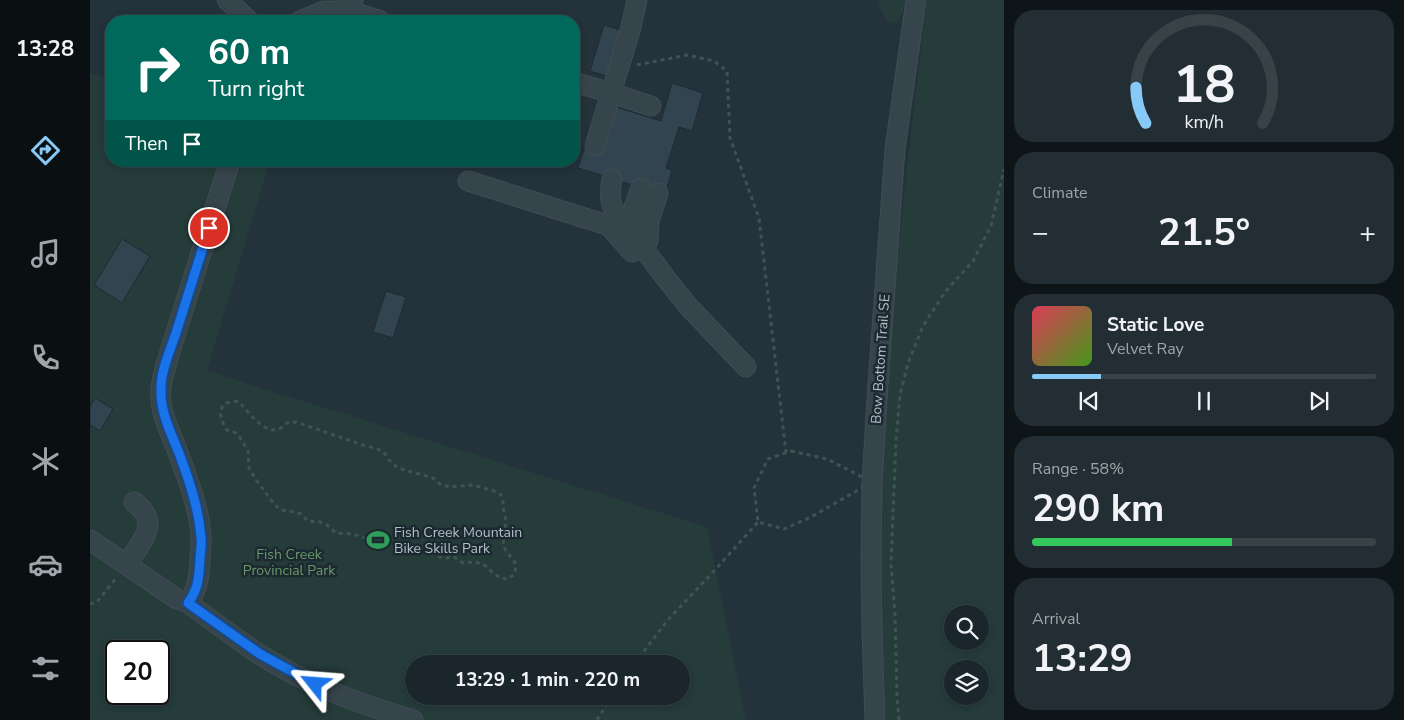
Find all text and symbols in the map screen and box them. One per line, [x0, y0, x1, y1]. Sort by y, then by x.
text: 60 m [208, 29, 290, 76]
text: 13:28 [16, 34, 74, 64]
icon: right [125, 35, 190, 100]
text: 18 [1173, 49, 1235, 120]
text: Turn right [208, 74, 304, 104]
text: km/h [1184, 110, 1224, 134]
icon: arrive [178, 130, 206, 158]
text: Then [125, 131, 168, 157]
icon: directions [28, 133, 63, 168]
text: Climate [1032, 182, 1087, 204]
pin [188, 207, 230, 249]
text: 21.5° [1158, 207, 1250, 258]
icon: arrive [195, 214, 223, 242]
text: − [1032, 214, 1049, 252]
text: + [1359, 214, 1376, 252]
icon: music [28, 236, 63, 271]
street label: Bow Bottom Trail SE [866, 293, 895, 425]
text: Static Love [1107, 312, 1204, 338]
text: Velvet Ray [1107, 338, 1184, 360]
icon: phone [28, 340, 63, 375]
icon: previous [1075, 387, 1103, 415]
icon: pause [1190, 387, 1218, 415]
icon: next [1305, 387, 1333, 415]
icon: climate [28, 444, 63, 479]
text: Range · 58% [1032, 458, 1124, 480]
text: 290 km [1032, 483, 1164, 534]
place label: Fish Creek Mountain Bike Skills Park [394, 523, 522, 558]
sports icon: Fish Creek Mountain Bike Skills Park [365, 527, 391, 553]
park label: Fish Creek Provincial Park [243, 545, 336, 580]
icon: car [28, 547, 63, 582]
map controls [944, 605, 989, 705]
button: search [944, 605, 989, 650]
text: Arrival [1032, 608, 1080, 630]
text: 13:29 [1032, 633, 1133, 684]
speed limit sign: 20 [105, 640, 170, 705]
icon: filters [28, 651, 63, 686]
position arrow [288, 657, 340, 709]
button: layers [944, 660, 989, 705]
text: 13:29 · 1 min · 220 m [455, 667, 640, 693]

